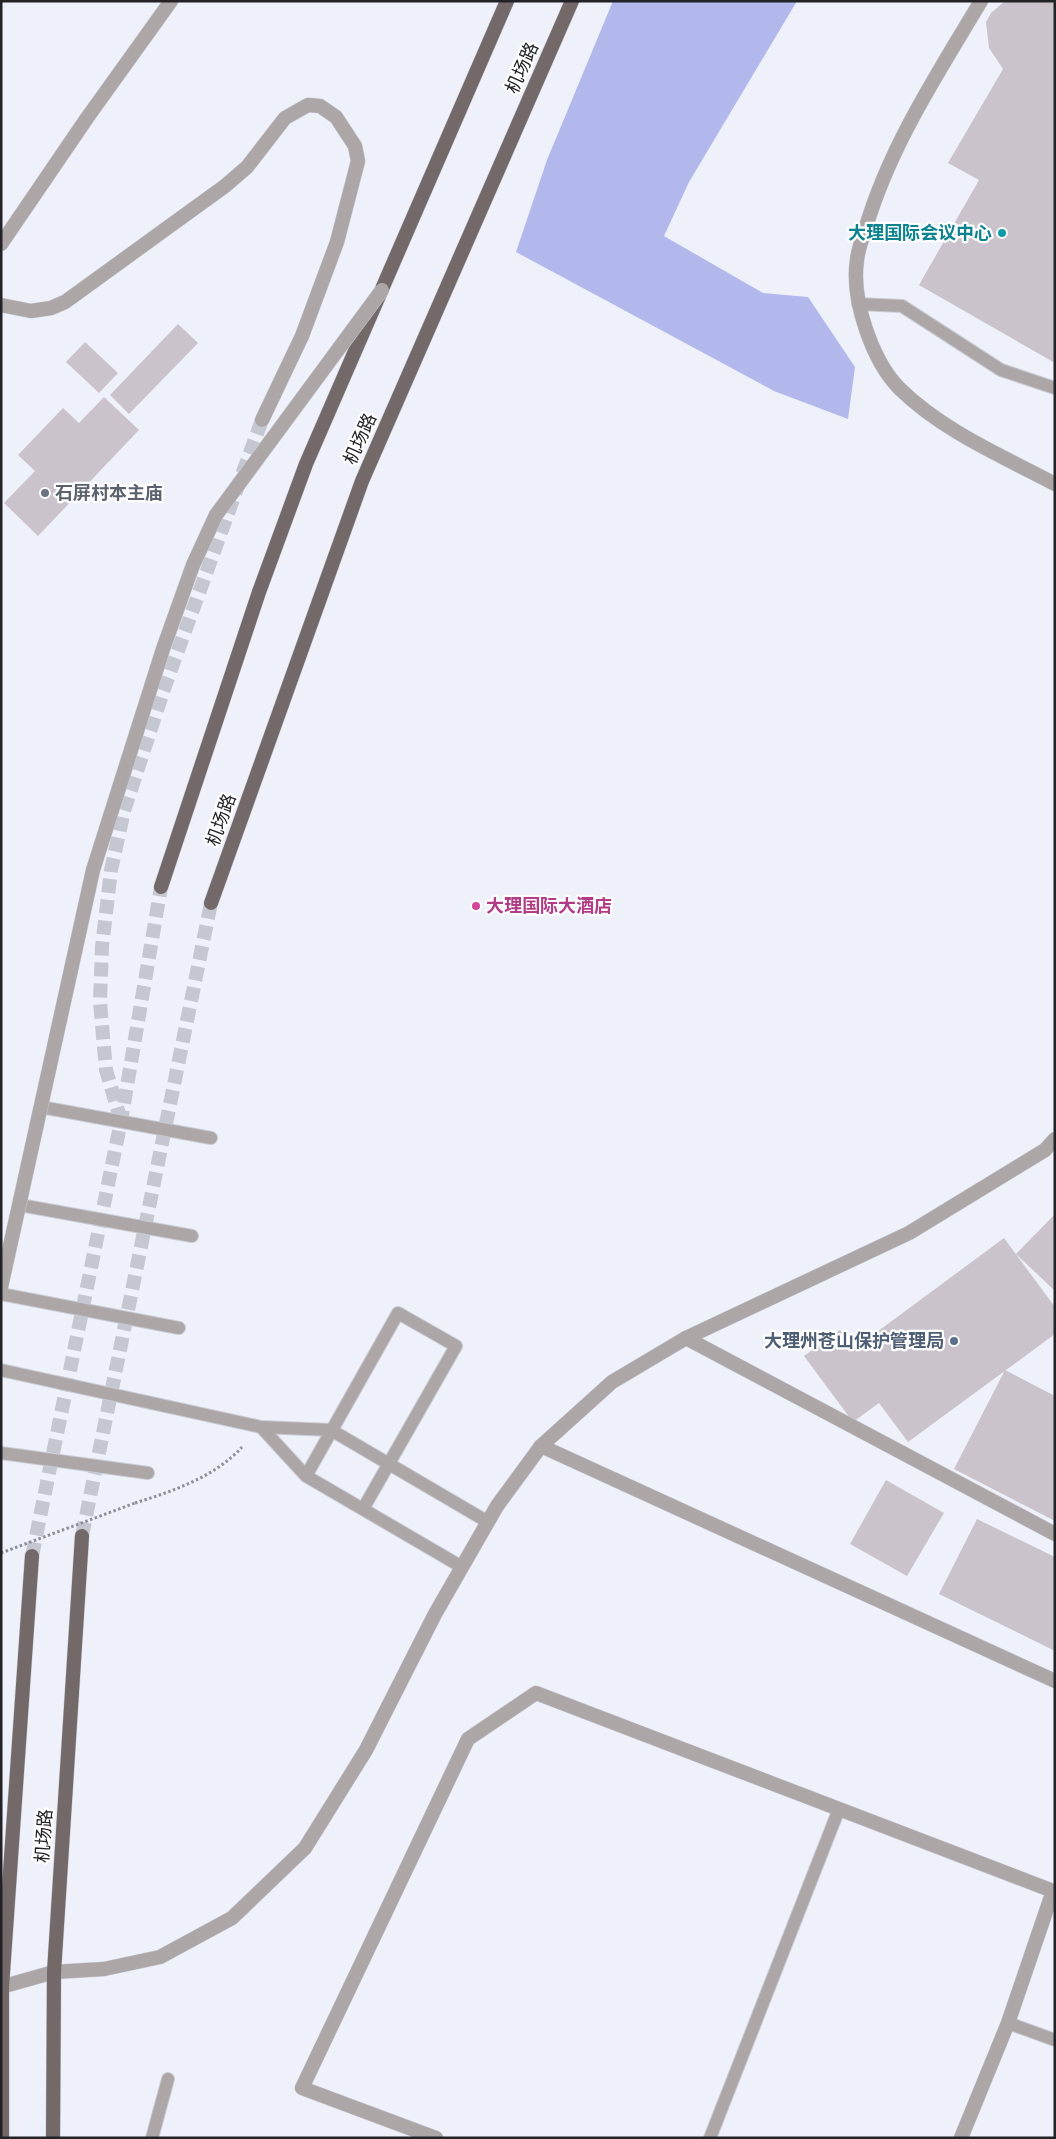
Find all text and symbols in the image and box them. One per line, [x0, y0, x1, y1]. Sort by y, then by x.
street label: 机场路 [502, 39, 542, 97]
place label: 大理国际会议中心 [848, 223, 992, 243]
marker: 大理国际会议中心 [996, 227, 1008, 239]
street label: 机场路 [340, 410, 380, 468]
place label: 石屏村本主庙 [55, 483, 163, 503]
marker: 石屏村本主庙 [39, 487, 51, 499]
street label: 机场路 [202, 791, 240, 849]
place label: 大理国际大酒店 [486, 896, 612, 916]
marker: 大理国际大酒店 [470, 900, 482, 912]
place label: 大理州苍山保护管理局 [764, 1331, 944, 1351]
marker: 大理州苍山保护管理局 [948, 1335, 960, 1347]
street label: 机场路 [32, 1808, 56, 1864]

